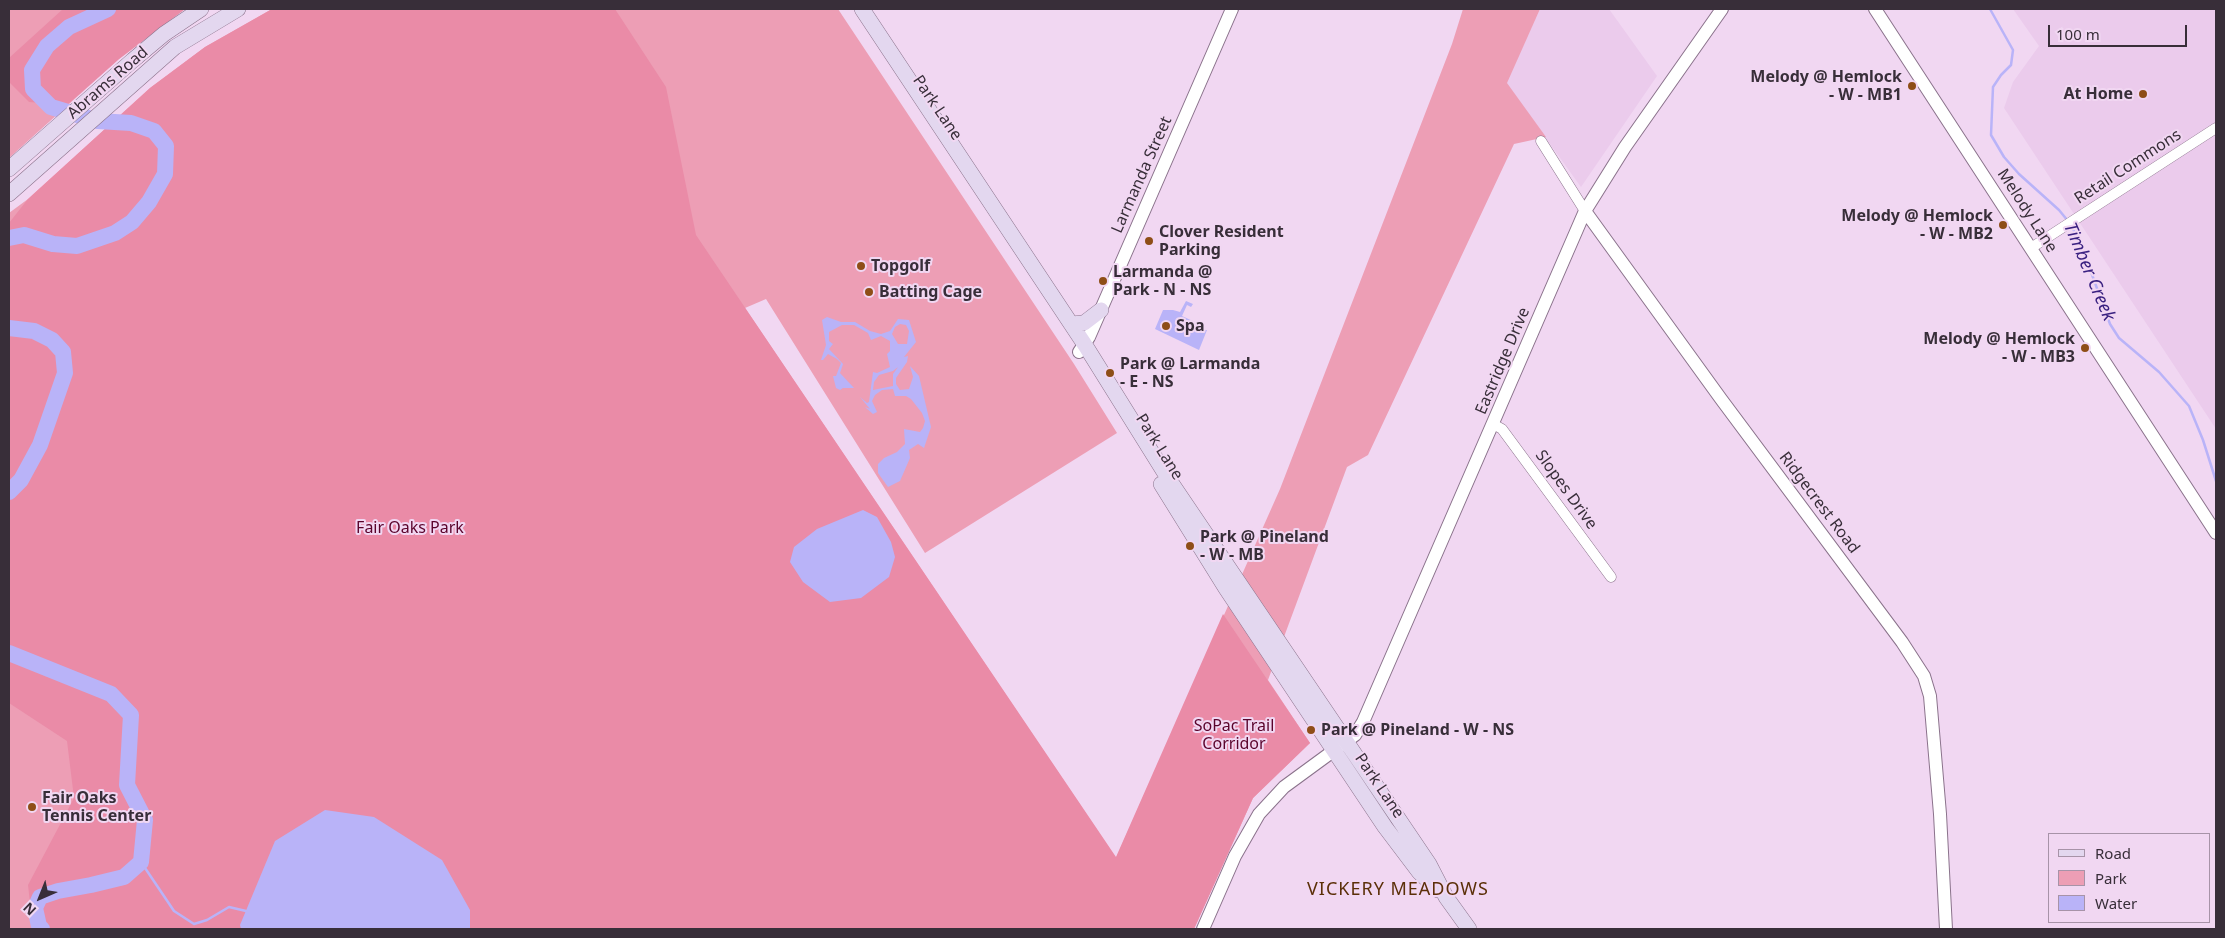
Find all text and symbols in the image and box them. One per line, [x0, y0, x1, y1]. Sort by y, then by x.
scale bar [2050, 15, 2189, 47]
text: 100 m [2056, 24, 2100, 44]
street label: Abrams Road [64, 43, 152, 123]
place label: Melody @ Hemlock - W - MB1 [1750, 67, 1902, 105]
street label: Park Lane [908, 72, 966, 144]
marker: Melody @ Hemlock - W - MB1 [1906, 80, 1918, 92]
place label: At Home [2063, 84, 2133, 104]
marker: At Home [2137, 88, 2149, 100]
street label: Larmanda Street [1108, 114, 1176, 236]
street label: Retail Commons [2071, 125, 2185, 209]
street label: Melody Lane [1993, 166, 2061, 256]
place label: Melody @ Hemlock - W - MB2 [1841, 206, 1993, 244]
marker: Melody @ Hemlock - W - MB2 [1997, 219, 2009, 231]
water label: Timber Creek [2059, 219, 2119, 325]
place label: Clover Resident Parking [1159, 222, 1284, 260]
marker: Clover Resident Parking [1143, 235, 1155, 247]
place label: Topgolf [871, 256, 930, 276]
marker: Topgolf [855, 260, 867, 272]
place label: Larmanda @ Park - N - NS [1113, 262, 1212, 300]
marker: Larmanda @ Park - N - NS [1097, 275, 1109, 287]
place label: Batting Cage [879, 282, 982, 302]
marker: Batting Cage [863, 286, 875, 298]
street label: Eastridge Drive [1472, 305, 1534, 417]
place label: Spa [1176, 316, 1205, 336]
marker: Spa [1160, 320, 1172, 332]
place label: Melody @ Hemlock - W - MB3 [1923, 329, 2075, 367]
marker: Melody @ Hemlock - W - MB3 [2079, 342, 2091, 354]
place label: Park @ Larmanda - E - NS [1120, 354, 1260, 392]
marker: Park @ Larmanda - E - NS [1104, 367, 1116, 379]
street label: Park Lane [1131, 410, 1187, 484]
street label: Slopes Drive [1531, 447, 1601, 533]
street label: Ridgecrest Road [1775, 449, 1863, 557]
park label: Fair Oaks Park [356, 518, 464, 538]
place label: Park @ Pineland - W - MB [1200, 527, 1329, 565]
marker: Park @ Pineland - W - MB [1184, 540, 1196, 552]
park label: SoPac Trail Corridor [1194, 716, 1274, 754]
place label: Park @ Pineland - W - NS [1321, 720, 1514, 740]
marker: Park @ Pineland - W - NS [1305, 724, 1317, 736]
street label: Park Lane [1350, 750, 1408, 822]
place label: Fair Oaks Tennis Center [42, 788, 151, 826]
marker: Fair Oaks Tennis Center [26, 801, 38, 813]
legend [2048, 833, 2210, 923]
text: Road [2095, 843, 2131, 863]
text: Park [2095, 868, 2127, 888]
north arrow [15, 873, 65, 923]
district label: VICKERY MEADOWS [1305, 879, 1491, 901]
text: Water [2095, 893, 2137, 913]
text: N [19, 898, 40, 920]

